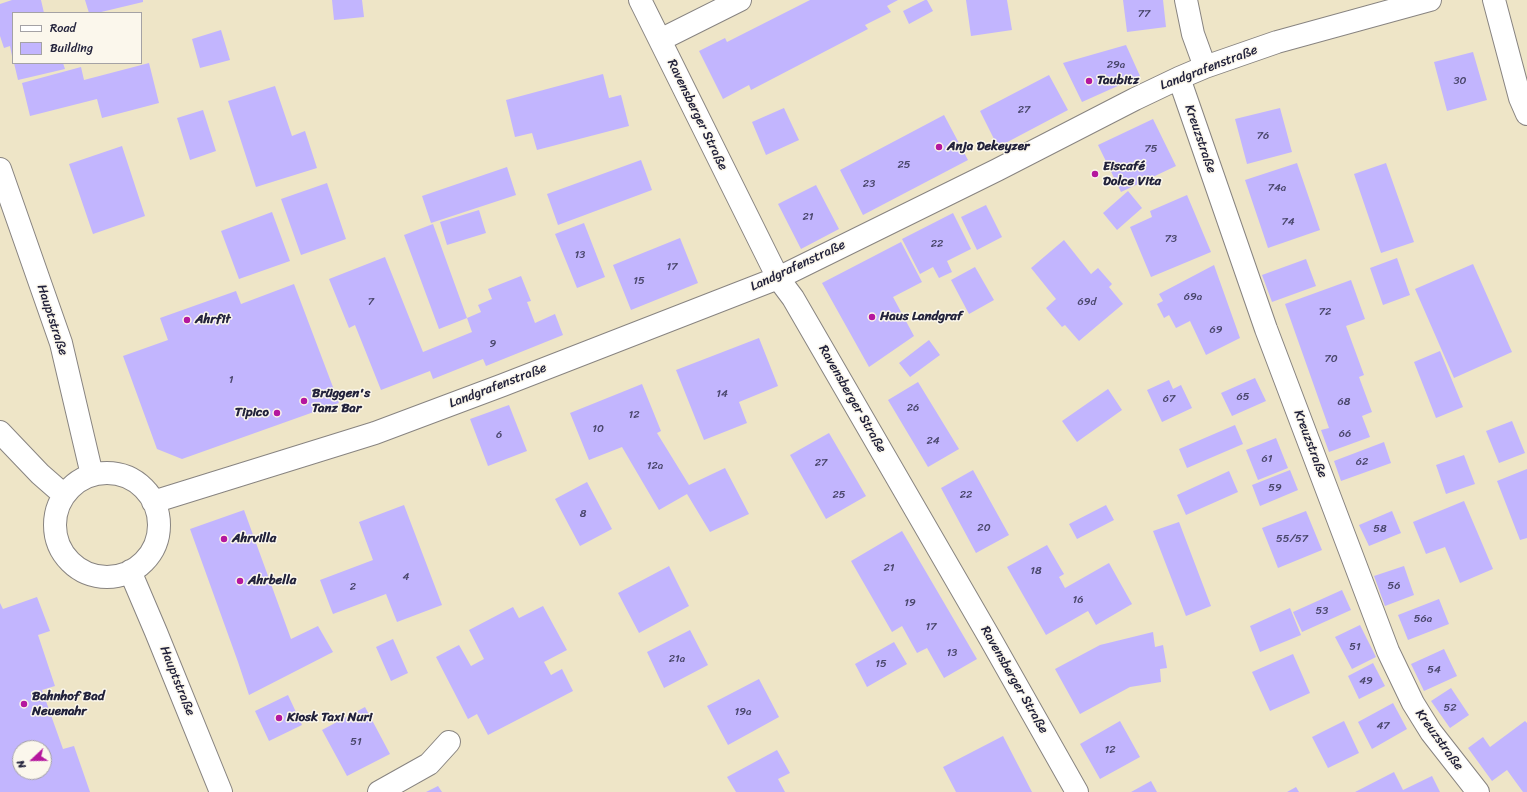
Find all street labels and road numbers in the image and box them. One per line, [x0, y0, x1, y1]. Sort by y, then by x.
street label: Landgrafenstraße [1158, 42, 1260, 94]
street label: Ravensberger Straße [663, 57, 731, 173]
street label: Kreuzstraße [1181, 103, 1219, 175]
street label: Landgrafenstraße [748, 237, 848, 295]
street label: Hauptstraße [33, 283, 71, 357]
street label: Ravensberger Straße [815, 342, 889, 456]
street label: Landgrafenstraße [447, 360, 549, 412]
street label: Kreuzstraße [1290, 408, 1330, 480]
street label: Ravensberger Straße [977, 623, 1051, 737]
street label: Hauptstraße [156, 644, 198, 718]
street label: Kreuzstraße [1412, 706, 1466, 774]

